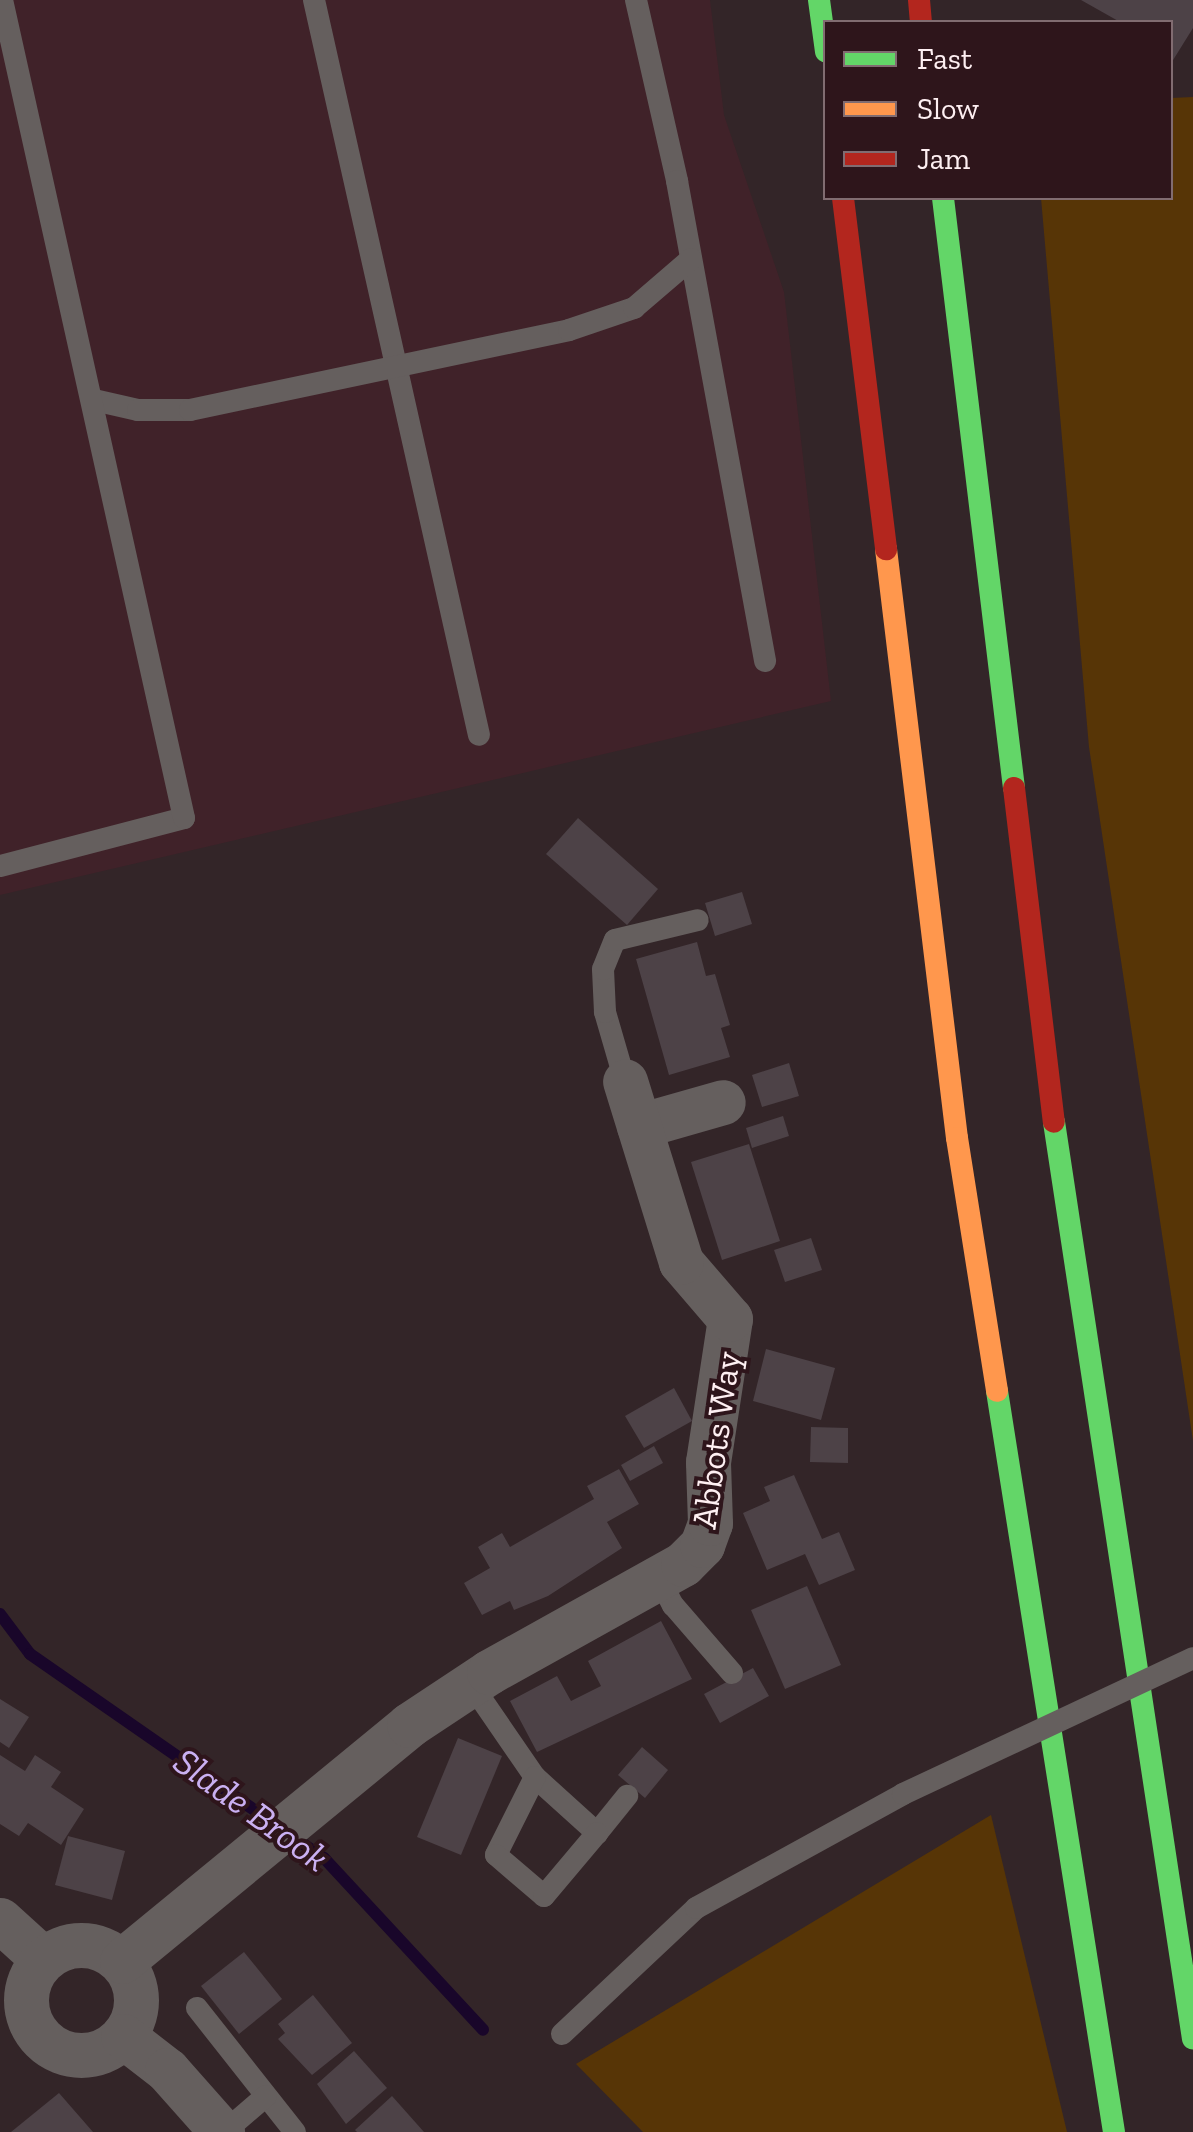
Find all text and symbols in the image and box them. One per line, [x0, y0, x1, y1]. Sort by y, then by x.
legend [823, 20, 1173, 200]
text: Fast [917, 41, 972, 77]
text: Slow [917, 91, 979, 127]
text: Jam [917, 141, 970, 177]
street label: Abbots Way [683, 1348, 749, 1532]
water label: Slade Brook [164, 1738, 338, 1882]

